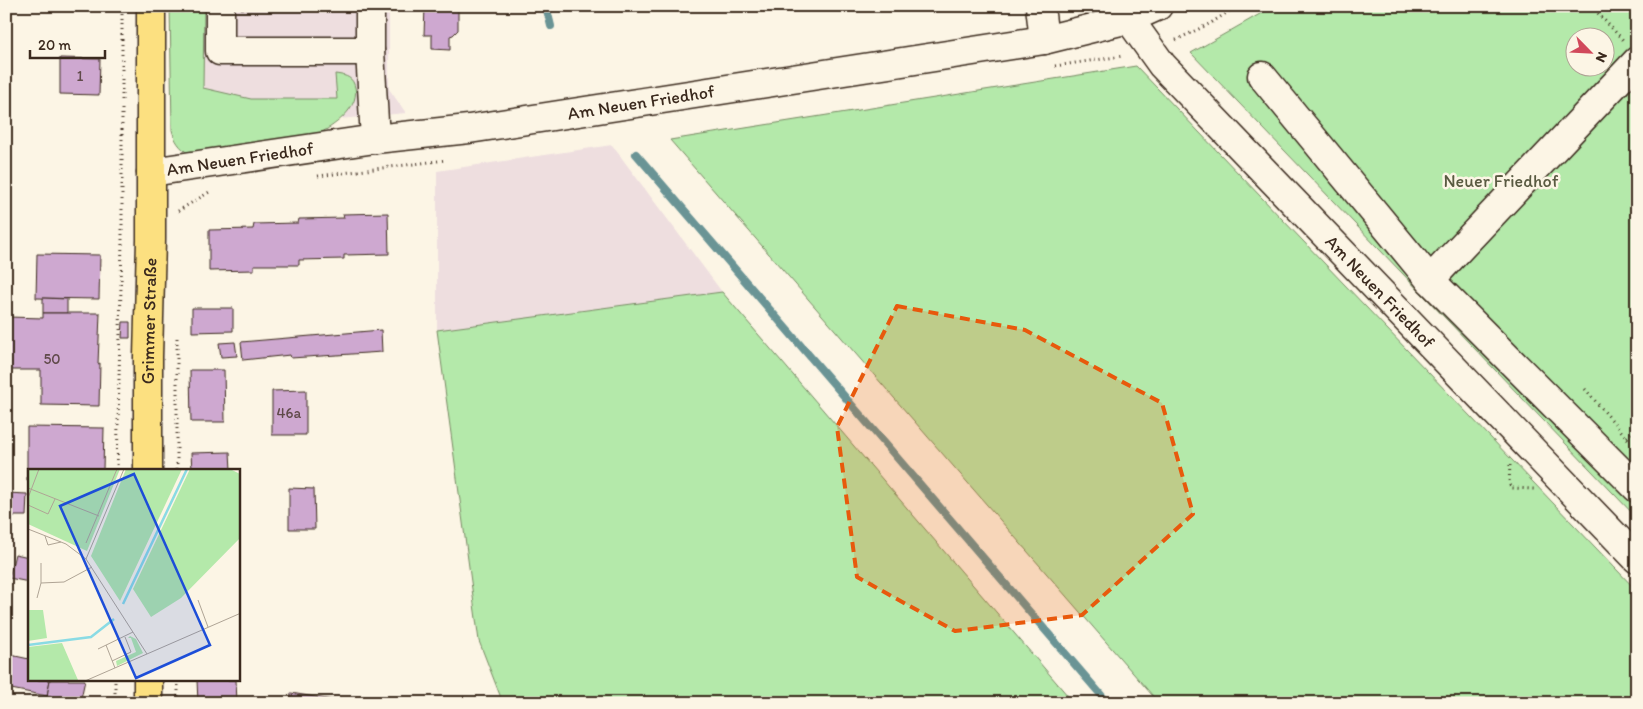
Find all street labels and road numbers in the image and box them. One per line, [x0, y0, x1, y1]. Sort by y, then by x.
street label: Am Neuen Friedhof [566, 80, 716, 125]
street label: Am Neuen Friedhof [165, 137, 315, 181]
street label: Am Neuen Friedhof [1321, 230, 1439, 353]
street label: Grimmer Straße [137, 257, 162, 384]

